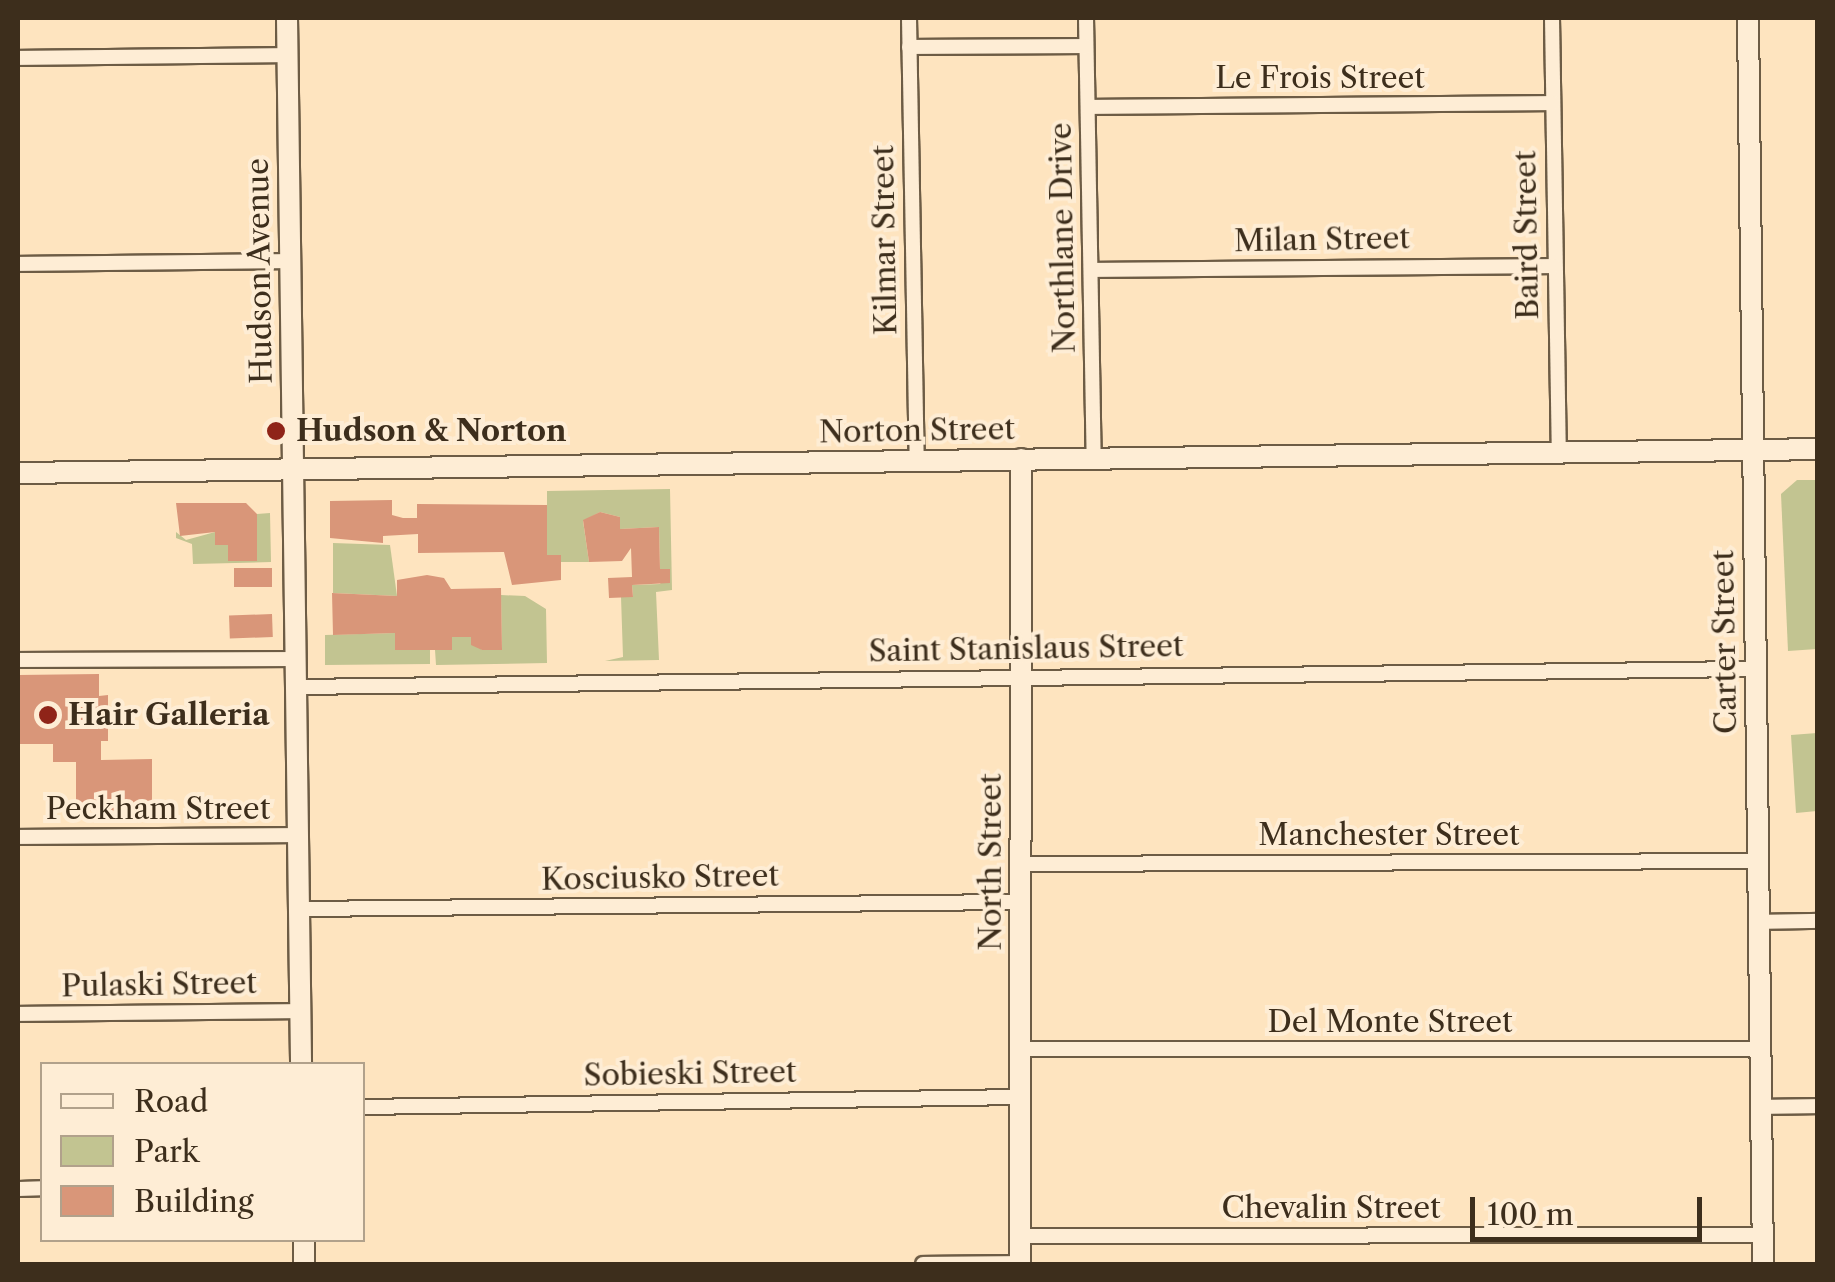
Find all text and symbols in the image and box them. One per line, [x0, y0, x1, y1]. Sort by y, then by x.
street label: Le Frois Street [1215, 60, 1425, 96]
street label: Northlane Drive [1043, 122, 1083, 354]
street label: Kilmar Street [865, 144, 905, 336]
street label: Baird Street [1508, 150, 1546, 320]
street label: Hudson Avenue [240, 157, 280, 385]
street label: Milan Street [1234, 220, 1410, 260]
street label: Norton Street [819, 411, 1015, 451]
place label: Hudson & Norton [296, 413, 567, 449]
marker: Hudson & Norton [265, 420, 287, 442]
street label: Carter Street [1705, 549, 1745, 735]
street label: Saint Stanislaus Street [868, 628, 1184, 670]
place label: Hair Galleria [68, 697, 270, 733]
marker: Hair Galleria [37, 704, 59, 726]
street label: North Street [973, 773, 1009, 951]
street label: Peckham Street [46, 791, 270, 827]
street label: Manchester Street [1258, 817, 1520, 853]
street label: Kosciusko Street [541, 858, 779, 898]
street label: Pulaski Street [61, 965, 257, 1005]
street label: Del Monte Street [1267, 1004, 1513, 1040]
street label: Sobieski Street [583, 1054, 797, 1094]
legend [40, 1062, 365, 1242]
text: Road [134, 1083, 208, 1120]
text: Park [134, 1133, 199, 1170]
scale bar [1475, 1177, 1708, 1239]
text: Building [134, 1183, 254, 1220]
street label: Chevalin Street [1221, 1190, 1441, 1226]
text: 100 m [1487, 1196, 1574, 1233]

